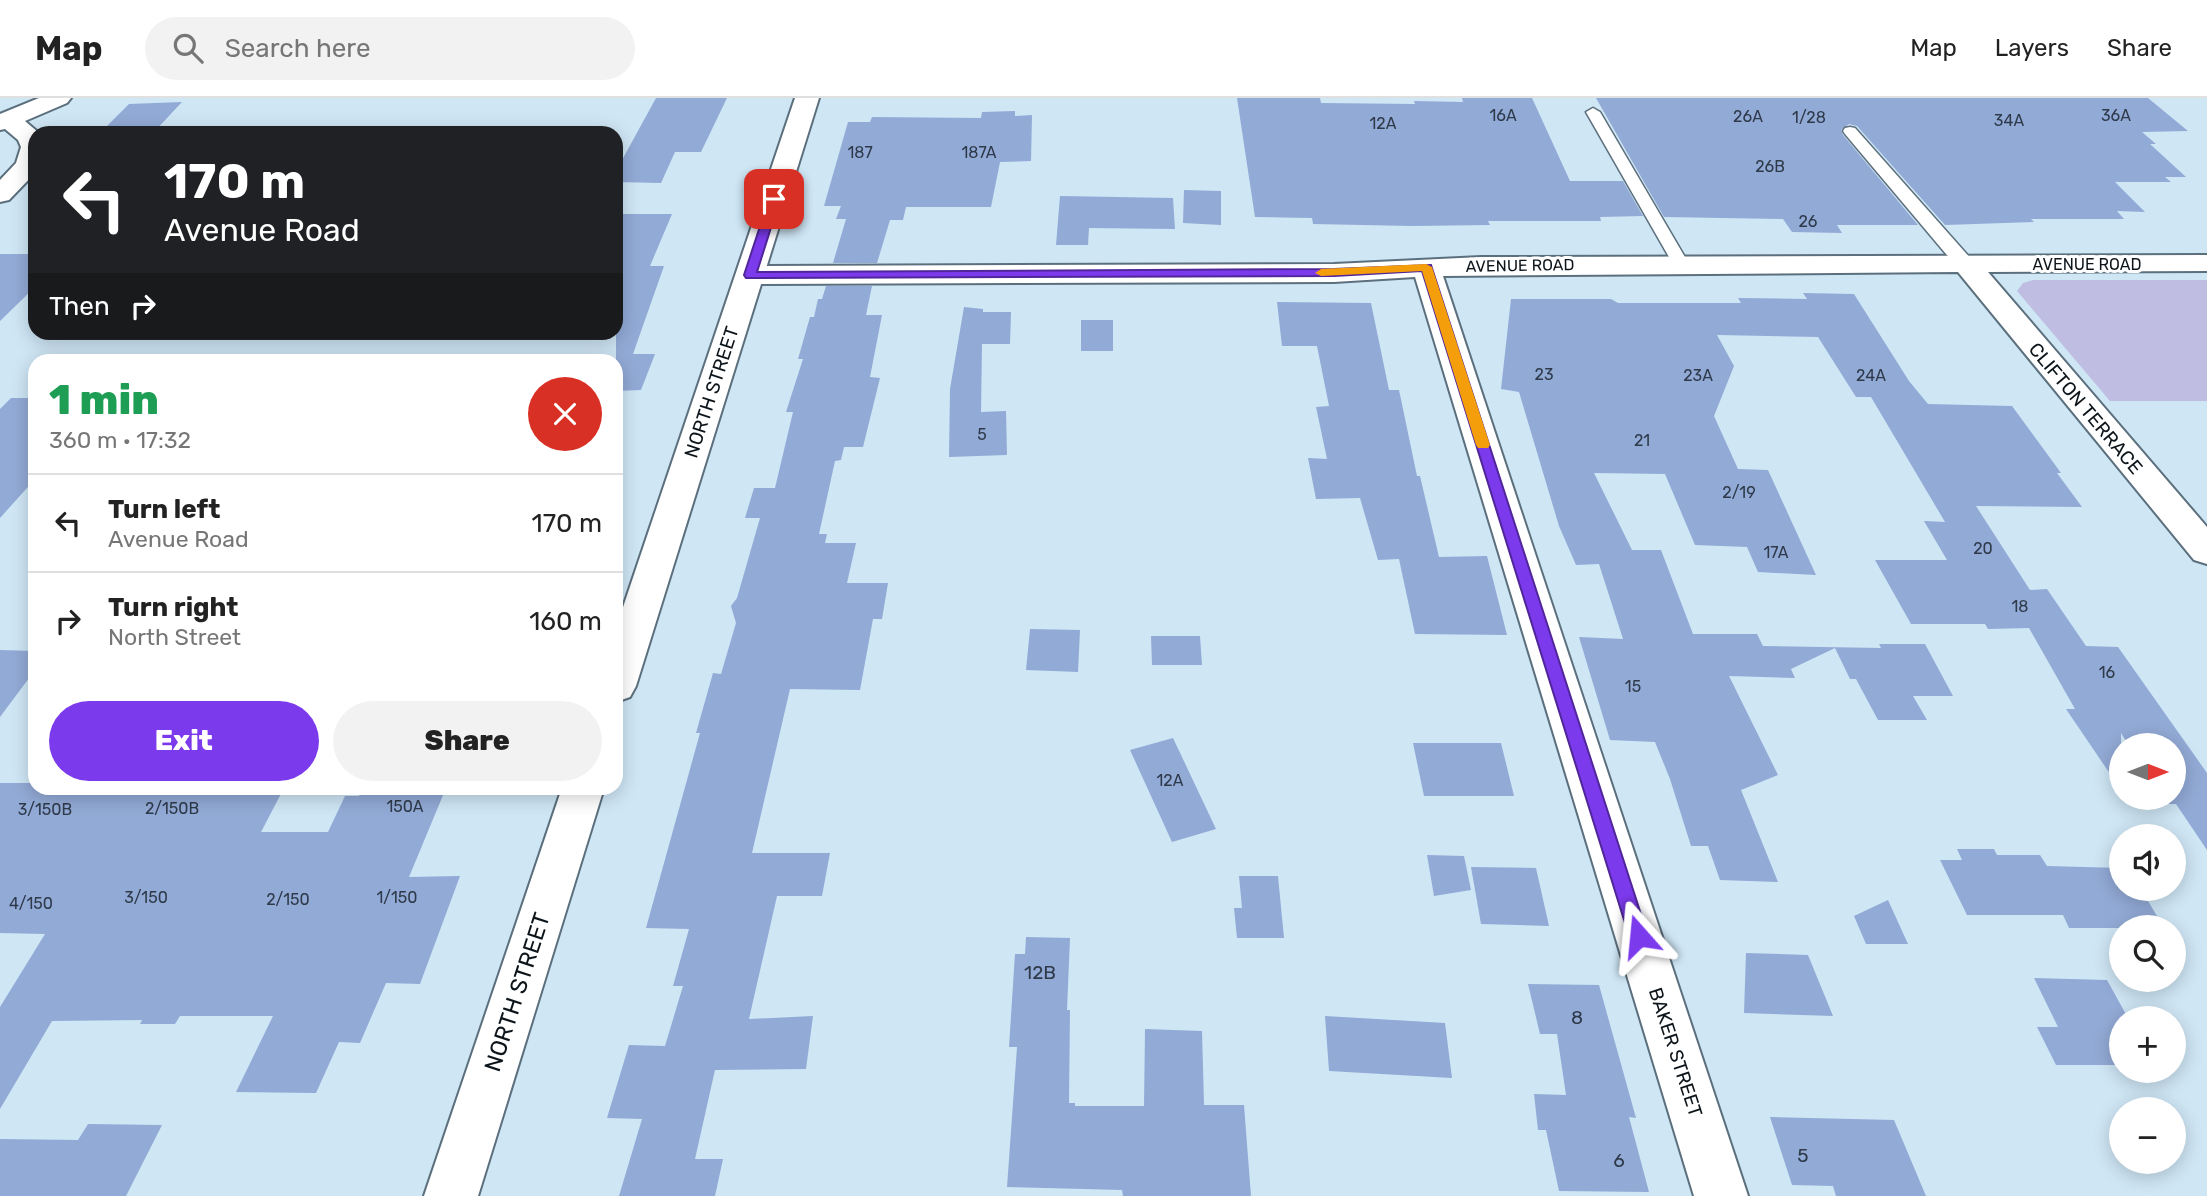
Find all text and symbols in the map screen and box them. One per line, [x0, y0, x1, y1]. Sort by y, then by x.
search box [145, 17, 635, 80]
text: Map [35, 29, 103, 68]
icon: search [169, 29, 207, 67]
text: Search here [225, 33, 370, 64]
text: Map [1910, 34, 1957, 62]
text: Layers [1995, 34, 2069, 62]
text: Share [2107, 34, 2172, 62]
house number: 16A [1489, 106, 1517, 125]
house number: 36A [2101, 106, 2131, 125]
house number: 26A [1733, 107, 1763, 126]
house number: 1/28 [1792, 108, 1826, 127]
house number: 34A [1994, 111, 2024, 130]
house number: 12A [1370, 114, 1397, 133]
house number: 187 [847, 143, 873, 162]
house number: 187A [961, 143, 997, 162]
text: 170 m [164, 152, 305, 210]
icon: left [49, 154, 140, 245]
house number: 26B [1755, 157, 1785, 176]
pin [744, 169, 804, 229]
icon: arrive [755, 180, 793, 218]
text: Avenue Road [164, 211, 360, 249]
house number: 26 [1798, 212, 1818, 231]
street label: AVENUE ROAD [1465, 255, 1575, 276]
street label: AVENUE ROAD [2033, 255, 2141, 274]
icon: right [124, 287, 162, 325]
text: Then [49, 291, 110, 322]
street label: NORTH STREET [679, 324, 744, 461]
street label: CLIFTON TERRACE [2024, 338, 2147, 479]
house number: 23 [1534, 365, 1554, 384]
house number: 23A [1683, 366, 1713, 385]
house number: 24A [1856, 366, 1886, 385]
text: 1 min [49, 375, 159, 425]
button: close [528, 377, 602, 451]
house number: 5 [977, 425, 987, 444]
text: 360 m · 17:32 [49, 426, 191, 454]
house number: 21 [1634, 431, 1650, 450]
house number: 2/19 [1722, 483, 1756, 502]
text: Turn left [108, 494, 220, 525]
icon: left [49, 504, 87, 542]
text: 170 m [532, 508, 602, 539]
text: Avenue Road [108, 525, 249, 553]
house number: 20 [1973, 539, 1993, 558]
house number: 17A [1764, 543, 1789, 562]
text: Turn right [108, 592, 238, 623]
house number: 18 [2011, 597, 2029, 616]
icon: right [49, 602, 87, 640]
text: 160 m [529, 606, 602, 637]
text: North Street [108, 623, 241, 651]
house number: 16 [2099, 663, 2116, 682]
house number: 15 [1625, 677, 1641, 696]
button: Exit [49, 701, 319, 781]
button: Share [333, 701, 602, 781]
north arrow [2109, 733, 2186, 810]
map controls [2109, 733, 2186, 1174]
house number: 12A [1157, 771, 1184, 790]
house number: 150A [386, 797, 424, 816]
house number: 2/150B [145, 799, 199, 818]
house number: 3/150B [18, 800, 72, 819]
button: sound [2109, 824, 2186, 901]
house number: 3/150 [124, 888, 168, 907]
house number: 1/150 [376, 888, 418, 907]
house number: 2/150 [266, 890, 310, 909]
house number: 4/150 [9, 894, 53, 913]
position arrow [1602, 899, 1676, 973]
street label: NORTH STREET [478, 909, 556, 1075]
button: search [2109, 915, 2186, 992]
house number: 12B [1024, 961, 1056, 984]
street label: BAKER STREET [1644, 985, 1707, 1120]
house number: 8 [1571, 1006, 1583, 1029]
button: + [2109, 1006, 2186, 1083]
button: − [2109, 1097, 2186, 1174]
house number: 5 [1797, 1144, 1809, 1167]
house number: 6 [1613, 1149, 1625, 1172]

